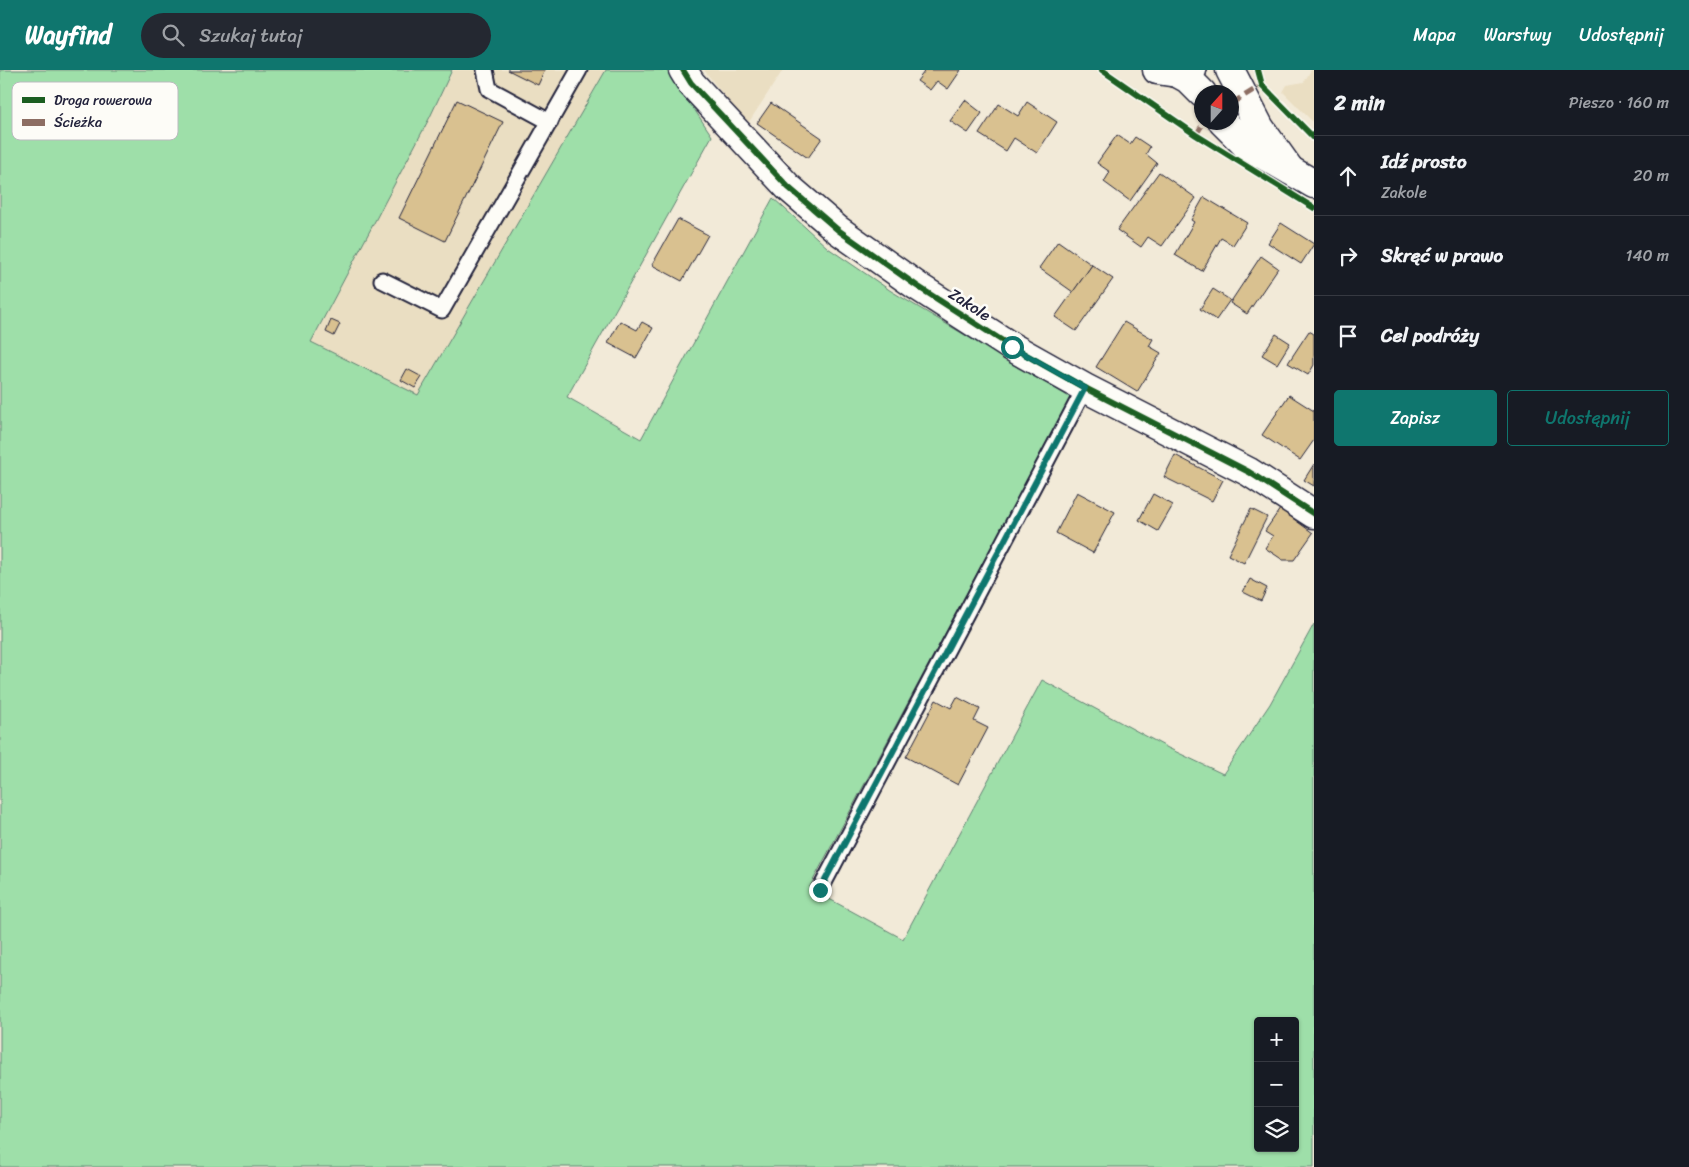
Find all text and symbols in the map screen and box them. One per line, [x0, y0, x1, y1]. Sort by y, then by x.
search box [141, 13, 491, 58]
text: Wayfind [25, 14, 111, 56]
text: Szukaj tutaj [199, 19, 303, 52]
text: Mapa [1413, 19, 1456, 51]
text: Warstwy [1484, 19, 1551, 51]
text: Udostępnij [1579, 19, 1664, 51]
icon: search [159, 21, 187, 49]
legend [12, 82, 178, 140]
text: 2 min [1334, 84, 1385, 122]
north arrow [1194, 85, 1239, 130]
text: Droga rowerowa [54, 88, 152, 113]
text: Pieszo · 160 m [1569, 88, 1669, 117]
text: Ścieżka [54, 110, 102, 135]
text: Idź prosto [1381, 145, 1467, 178]
text: 20 m [1633, 161, 1669, 190]
icon: ahead [1334, 162, 1362, 190]
text: Zakole [1381, 178, 1427, 207]
text: Skręć w prawo [1381, 239, 1503, 272]
text: 140 m [1626, 241, 1669, 270]
icon: right [1334, 242, 1362, 270]
street label: Zakole [943, 280, 997, 329]
text: Cel podróży [1381, 319, 1479, 352]
icon: arrive [1334, 322, 1362, 350]
route start [1001, 336, 1024, 359]
button: Zapisz [1334, 390, 1497, 446]
button: Udostępnij [1507, 390, 1669, 446]
route end [809, 879, 832, 902]
map controls [1254, 1017, 1299, 1152]
button: + [1254, 1017, 1299, 1062]
button: − [1254, 1062, 1299, 1107]
button: layers [1254, 1107, 1299, 1152]

